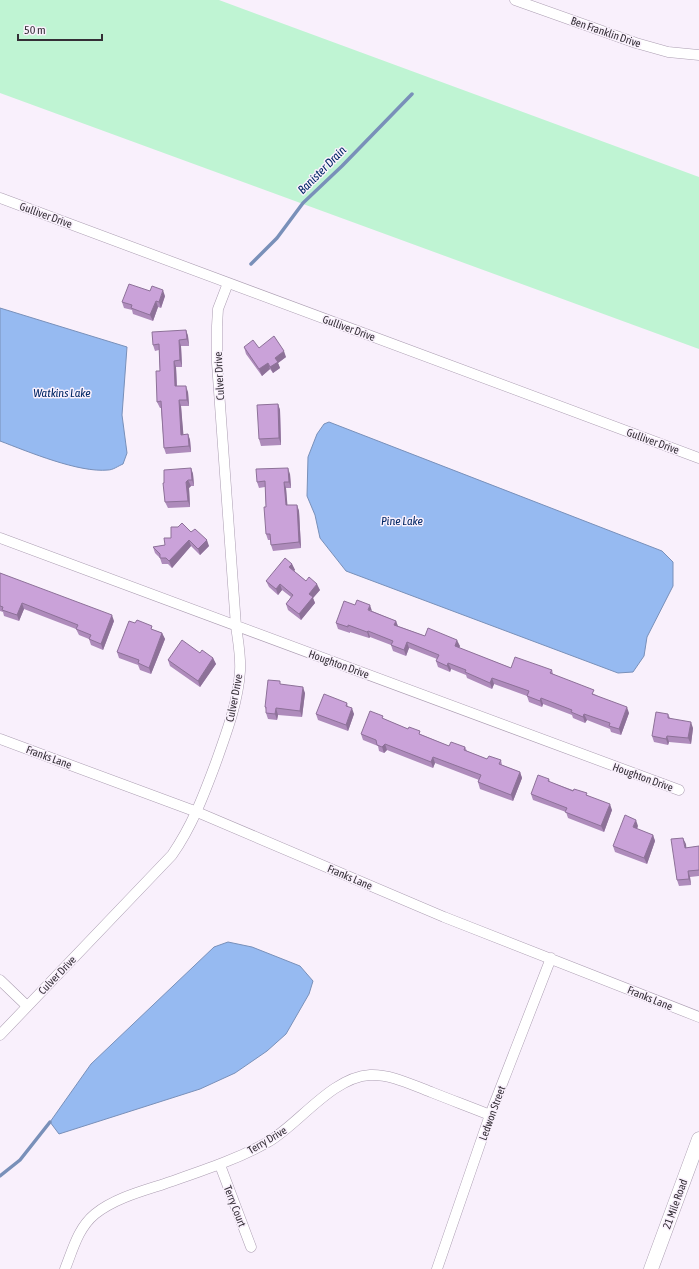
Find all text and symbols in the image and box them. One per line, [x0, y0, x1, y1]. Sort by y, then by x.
street label: Ben Franklin Drive [569, 14, 643, 50]
scale bar [18, 16, 102, 42]
text: 50 m [24, 23, 46, 37]
water label: Banister Drain [295, 143, 349, 197]
street label: Gulliver Drive [18, 200, 74, 230]
street label: Gulliver Drive [321, 313, 377, 343]
street label: Culver Drive [212, 351, 226, 401]
water label: Watkins Lake [33, 386, 91, 400]
street label: Gulliver Drive [625, 426, 681, 456]
water label: Pine Lake [381, 514, 424, 528]
street label: Houghton Drive [307, 648, 371, 680]
street label: Culver Drive [223, 673, 245, 723]
street label: Franks Lane [25, 743, 73, 771]
street label: Houghton Drive [611, 761, 675, 793]
street label: Franks Lane [326, 862, 374, 892]
street label: Culver Drive [36, 953, 78, 997]
street label: Franks Lane [626, 984, 674, 1012]
street label: Ledwon Street [477, 1084, 507, 1142]
street label: Terry Drive [245, 1124, 289, 1156]
street label: 21 Mile Road [660, 1177, 690, 1231]
street label: Terry Court [222, 1184, 248, 1228]

